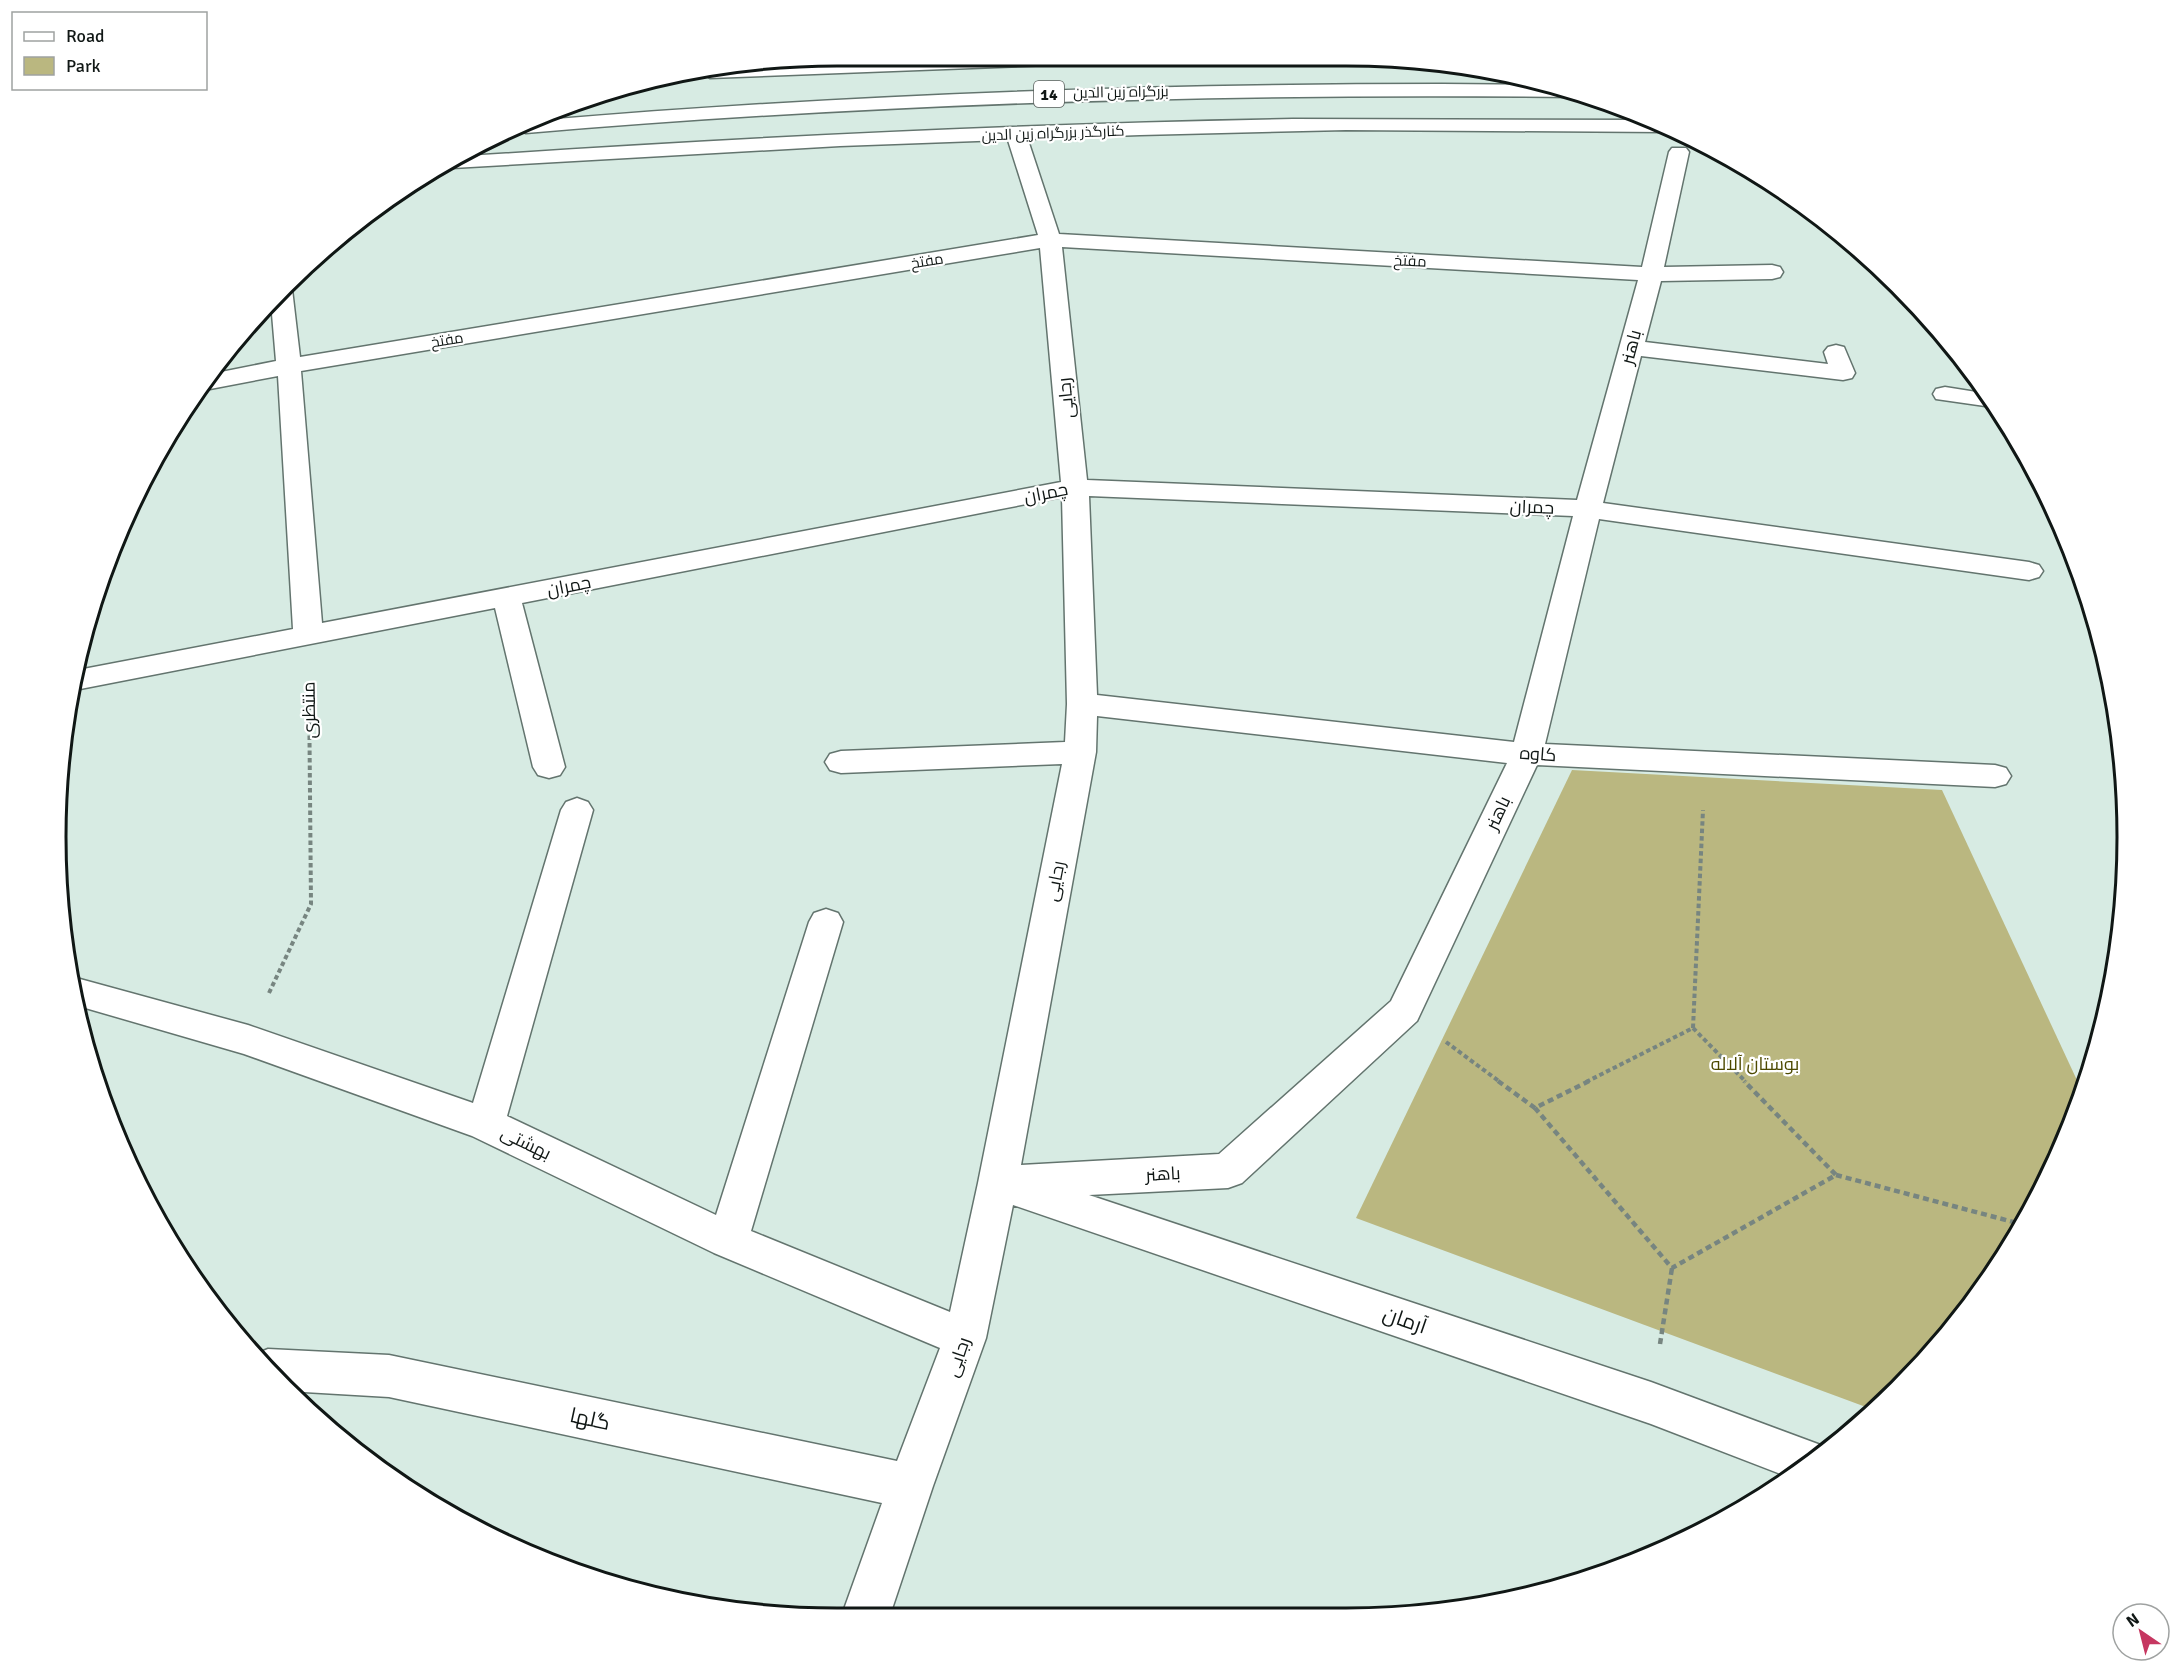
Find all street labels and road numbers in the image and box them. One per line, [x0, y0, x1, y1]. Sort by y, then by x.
road number: 14 [1034, 81, 1064, 107]
street label: بزرگراه زین الدین [1073, 82, 1169, 103]
street label: کنارگذر بزرگراه زین الدین [981, 122, 1125, 145]
street label: مفتخ [909, 250, 945, 274]
street label: مفتخ [1393, 251, 1427, 273]
street label: باهنر [1616, 327, 1646, 368]
street label: مفتخ [429, 329, 465, 353]
street label: رجایی [1053, 377, 1079, 419]
street label: چمران [1022, 478, 1070, 509]
street label: چمران [1509, 495, 1555, 520]
street label: چمران [545, 571, 593, 602]
street label: منتظری [298, 681, 320, 739]
street label: کاوه [1519, 742, 1557, 766]
street label: باهنر [1480, 792, 1515, 834]
street label: رجایی [1040, 859, 1070, 903]
street label: بهشتی [497, 1121, 555, 1165]
street label: باهنر [1144, 1162, 1181, 1186]
street label: آرمان [1380, 1300, 1431, 1340]
street label: رجایی [941, 1334, 975, 1380]
street label: گلها [567, 1402, 613, 1436]

